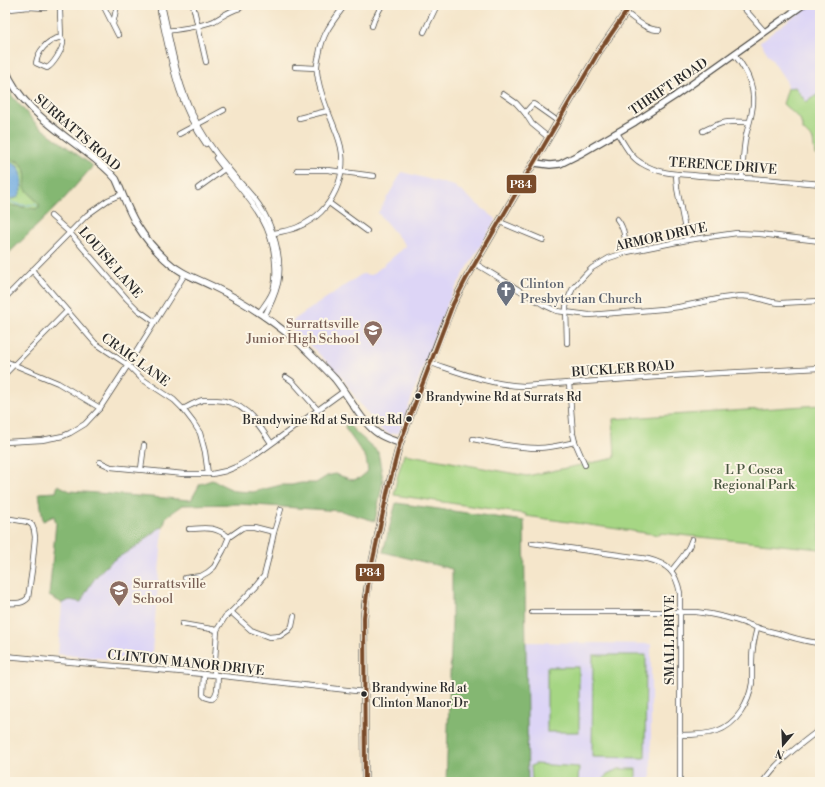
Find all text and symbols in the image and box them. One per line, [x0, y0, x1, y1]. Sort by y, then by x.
street label: THRIFT ROAD [626, 55, 711, 119]
street label: SURRATTS ROAD [31, 91, 124, 175]
street label: TERENCE DRIVE [668, 154, 778, 178]
line badge: P84 [506, 174, 537, 194]
text: P84 [510, 178, 532, 192]
street label: ARMOR DRIVE [613, 219, 709, 255]
street label: LOUISE LANE [75, 224, 145, 301]
place label: Clinton Presbyterian Church [520, 276, 642, 307]
church icon: Clinton Presbyterian Church [495, 279, 517, 307]
place label: Surrattsville Junior High School [245, 316, 359, 347]
school or university icon: Surrattsville Junior High School [362, 319, 384, 347]
street label: CRAIG LANE [98, 330, 173, 390]
street label: BUCKLER ROAD [570, 357, 675, 381]
place label: Brandywine Rd at Surrats Rd [425, 390, 581, 405]
marker: Brandywine Rd at Surrats Rd [413, 391, 423, 401]
place label: Brandywine Rd at Surratts Rd [241, 413, 402, 428]
marker: Brandywine Rd at Surratts Rd [404, 414, 414, 424]
park label: L P Cosca Regional Park [713, 462, 796, 493]
line badge: P84 [355, 563, 385, 582]
text: P84 [359, 566, 381, 580]
place label: Surrattsville School [133, 576, 207, 607]
school or university icon: Surrattsville School [108, 579, 130, 607]
street label: SMALL DRIVE [662, 595, 678, 685]
street label: CLINTON MANOR DRIVE [107, 647, 265, 679]
place label: Brandywine Rd at Clinton Manor Dr [371, 681, 468, 711]
marker: Brandywine Rd at Clinton Manor Dr [359, 689, 369, 699]
north arrow [763, 725, 803, 765]
text: N [773, 745, 786, 762]

